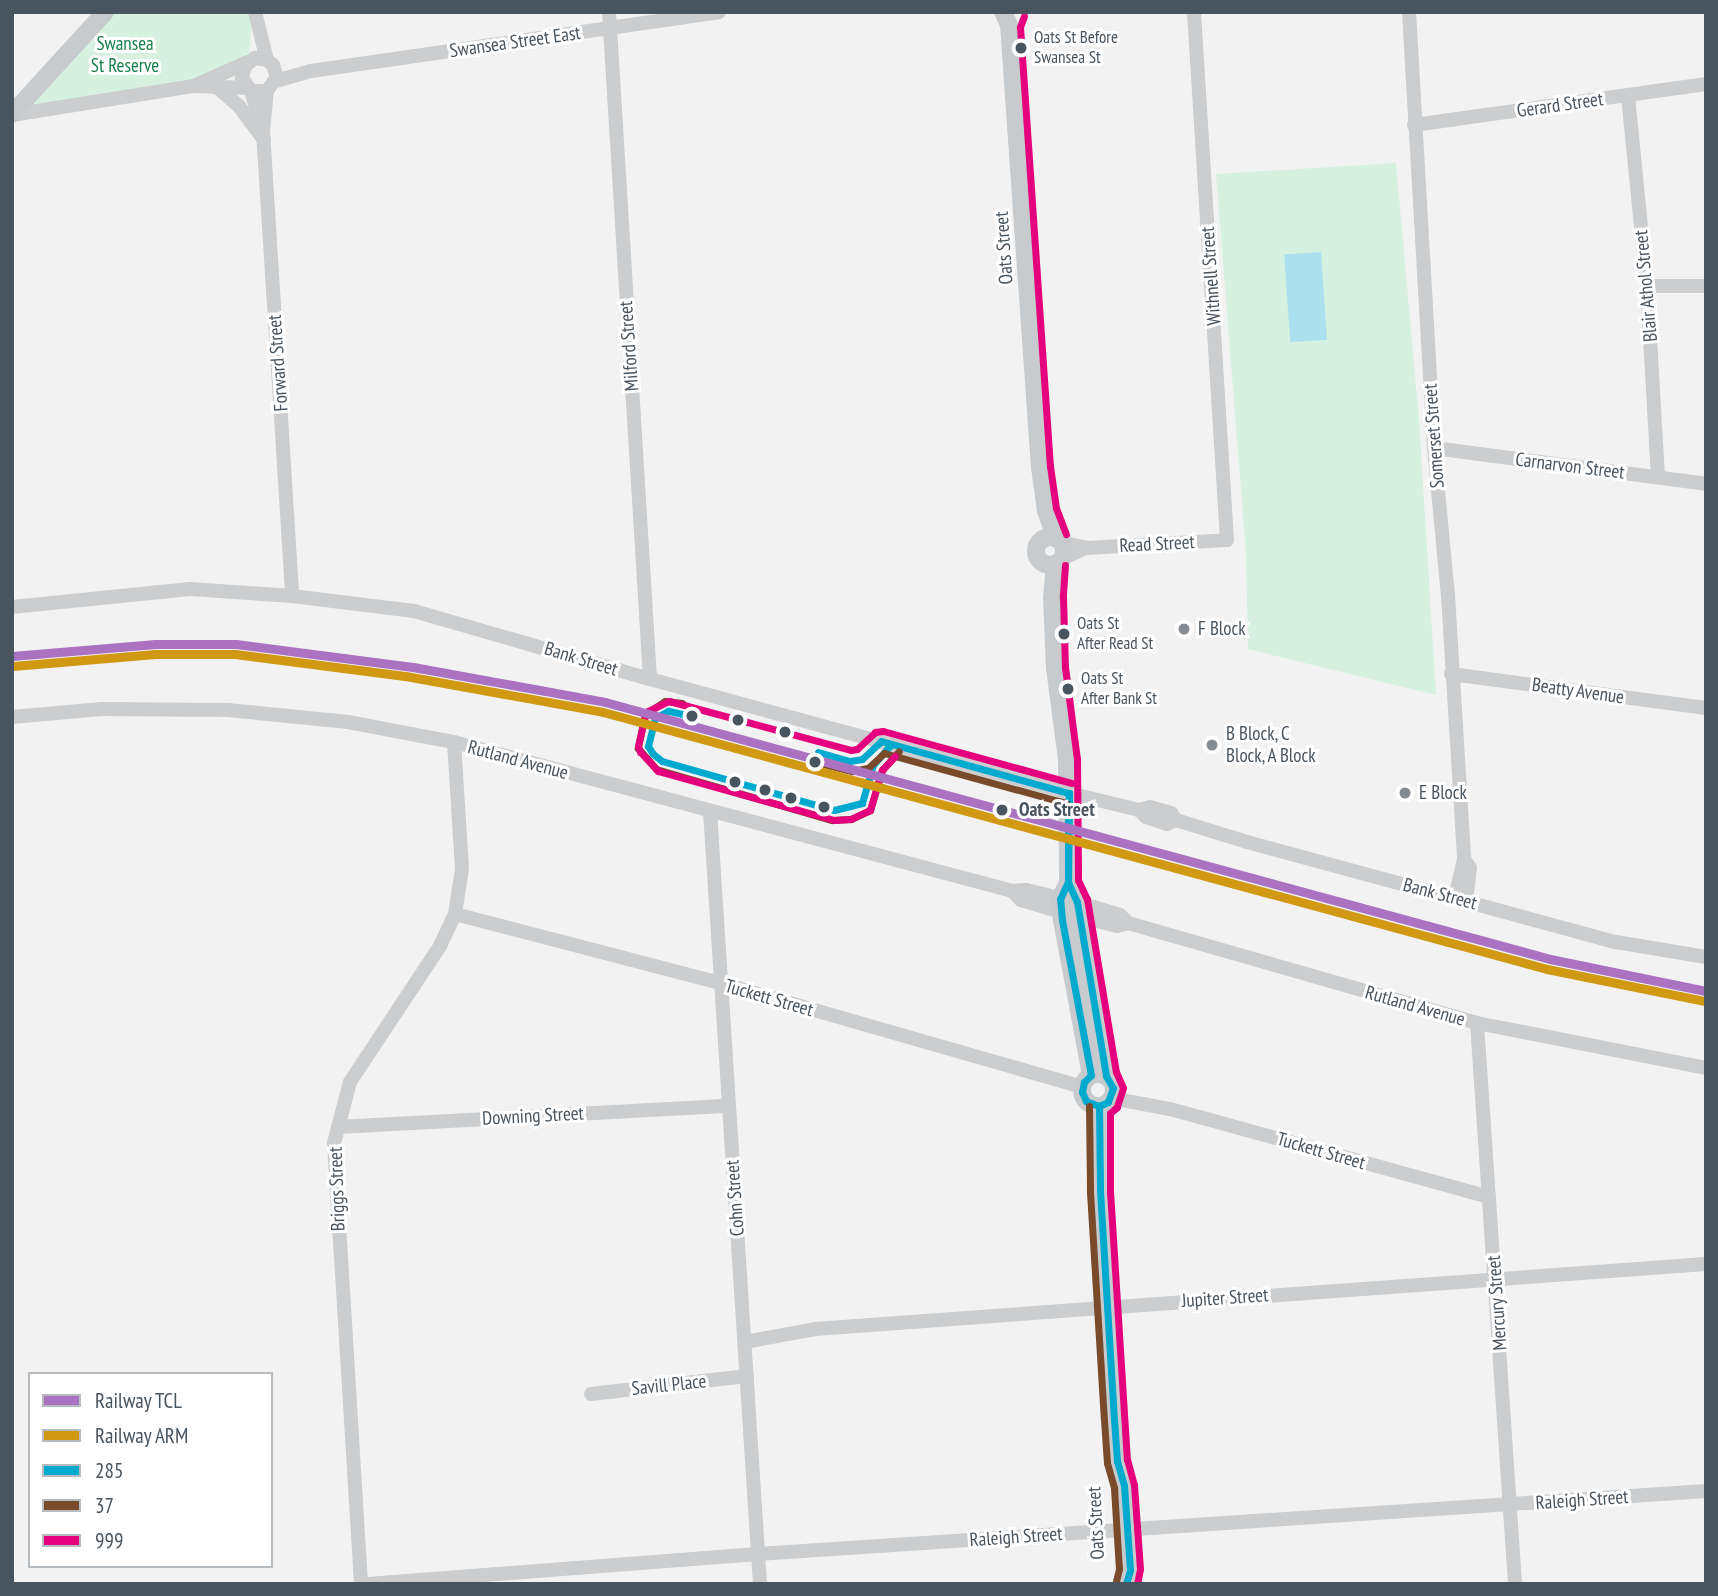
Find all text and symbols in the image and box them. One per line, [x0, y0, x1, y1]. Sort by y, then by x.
street label: Swansea Street East [448, 22, 582, 62]
place label: Oats St Before Swansea St [1034, 28, 1118, 68]
park label: Swansea St Reserve [91, 33, 159, 77]
marker: Oats St Before Swansea St [1014, 41, 1028, 55]
street label: Gerard Street [1515, 88, 1605, 122]
street label: Oats Street [990, 211, 1018, 285]
street label: Withnell Street [1196, 226, 1226, 326]
street label: Blair Athol Street [1630, 229, 1662, 343]
street label: Milford Street [614, 300, 644, 392]
street label: Forward Street [263, 314, 293, 412]
street label: Somerset Street [1419, 383, 1449, 489]
street label: Carnarvon Street [1514, 448, 1626, 484]
street label: Read Street [1119, 531, 1195, 557]
place label: Oats St After Read St [1077, 614, 1153, 654]
place label: F Block [1198, 618, 1246, 640]
marker: F Block [1176, 621, 1192, 637]
marker: Oats St After Read St [1057, 627, 1071, 641]
street label: Bank Street [542, 637, 620, 681]
place label: Oats St After Bank St [1081, 669, 1157, 709]
street label: Beatty Avenue [1530, 673, 1626, 709]
marker: Oats St After Bank St [1061, 682, 1075, 696]
unlabelled marker [685, 709, 699, 723]
unlabelled marker [731, 713, 745, 727]
place label: B Block, C Block, A Block [1226, 723, 1318, 767]
unlabelled marker [778, 725, 792, 739]
street label: Rutland Avenue [465, 736, 571, 784]
marker: B Block, C Block, A Block [1204, 737, 1220, 753]
unlabelled marker [808, 755, 822, 769]
unlabelled marker [728, 775, 742, 789]
place label: E Block [1419, 782, 1467, 804]
unlabelled marker [758, 783, 772, 797]
marker: E Block [1397, 785, 1413, 801]
unlabelled marker [784, 791, 798, 805]
marker: Oats Street [991, 799, 1013, 821]
place label: Oats Street [1019, 799, 1095, 821]
unlabelled marker [817, 800, 831, 814]
street label: Bank Street [1401, 873, 1479, 915]
street label: Tuckett Street [722, 975, 816, 1021]
street label: Rutland Avenue [1362, 981, 1468, 1031]
street label: Downing Street [482, 1102, 584, 1130]
street label: Tuckett Street [1274, 1128, 1368, 1174]
street label: Briggs Street [324, 1146, 350, 1232]
street label: Cohn Street [721, 1159, 749, 1237]
street label: Mercury Street [1482, 1254, 1512, 1352]
street label: Jupiter Street [1181, 1284, 1269, 1312]
street label: Savill Place [631, 1370, 707, 1400]
legend [28, 1372, 273, 1568]
text: Railway TCL [95, 1387, 182, 1414]
text: Railway ARM [95, 1422, 188, 1449]
text: 285 [95, 1457, 123, 1484]
street label: Raleigh Street [1535, 1485, 1629, 1515]
street label: Oats Street [1083, 1486, 1109, 1560]
text: 37 [95, 1492, 114, 1519]
street label: Raleigh Street [969, 1522, 1063, 1552]
text: 999 [95, 1527, 123, 1554]

